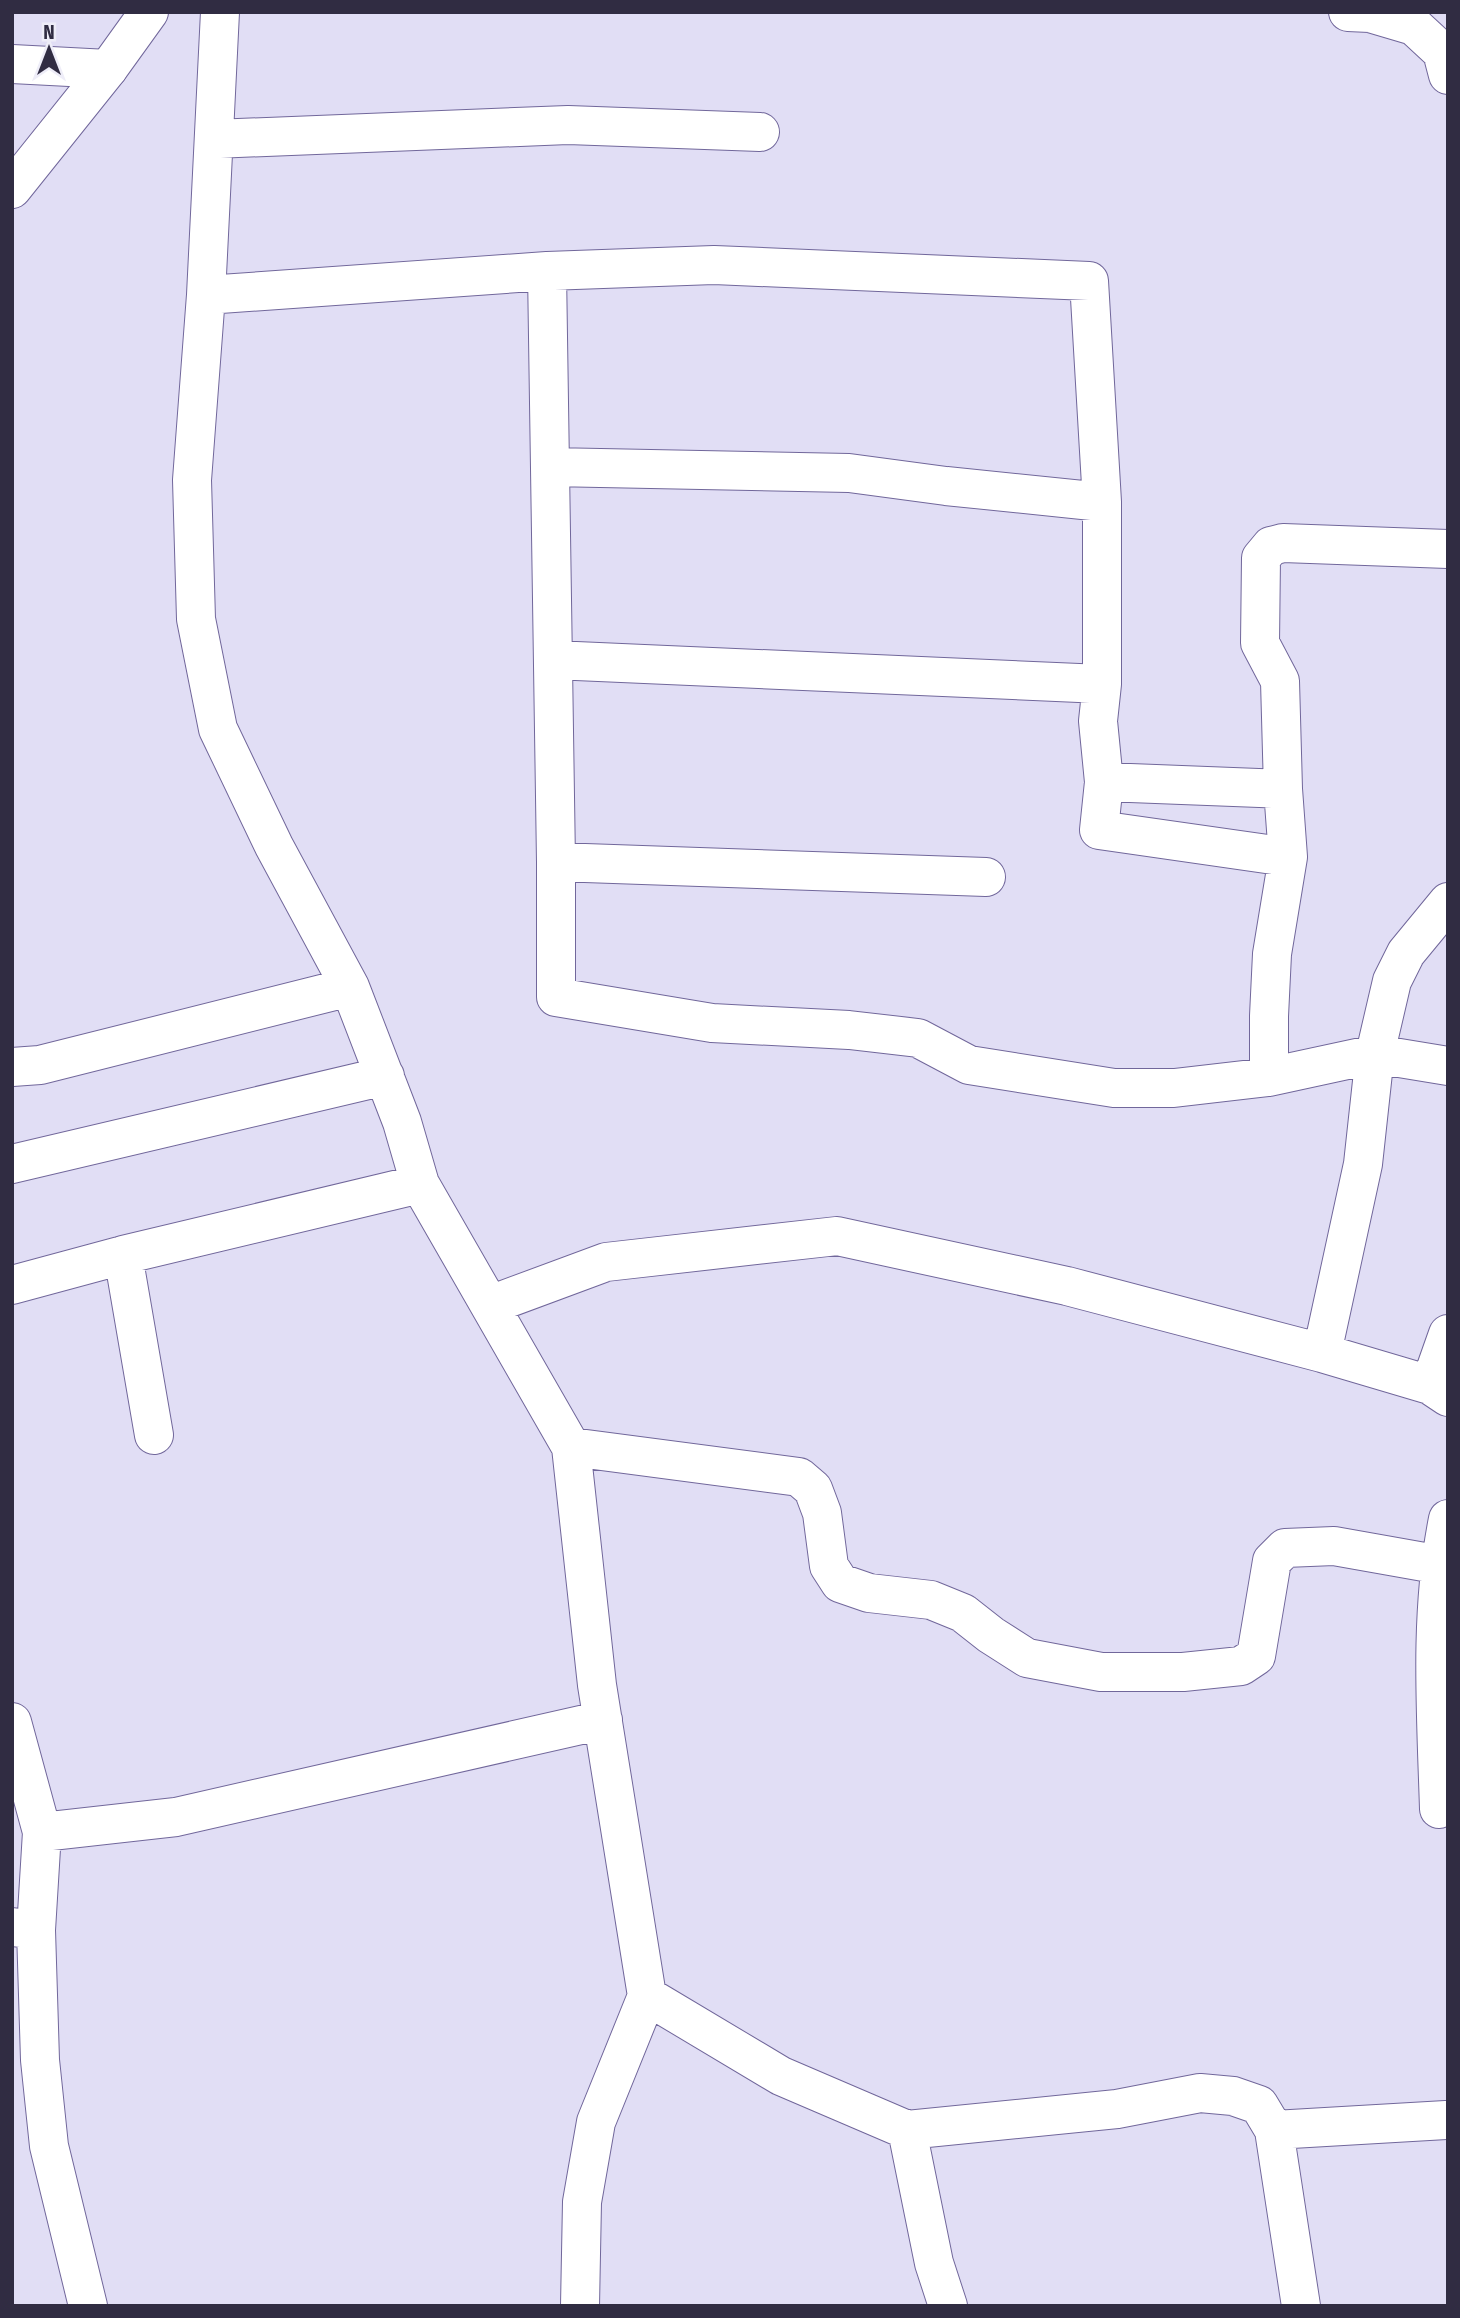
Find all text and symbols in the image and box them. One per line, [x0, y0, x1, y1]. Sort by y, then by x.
north arrow [14, 14, 84, 84]
text: N [43, 21, 55, 44]

